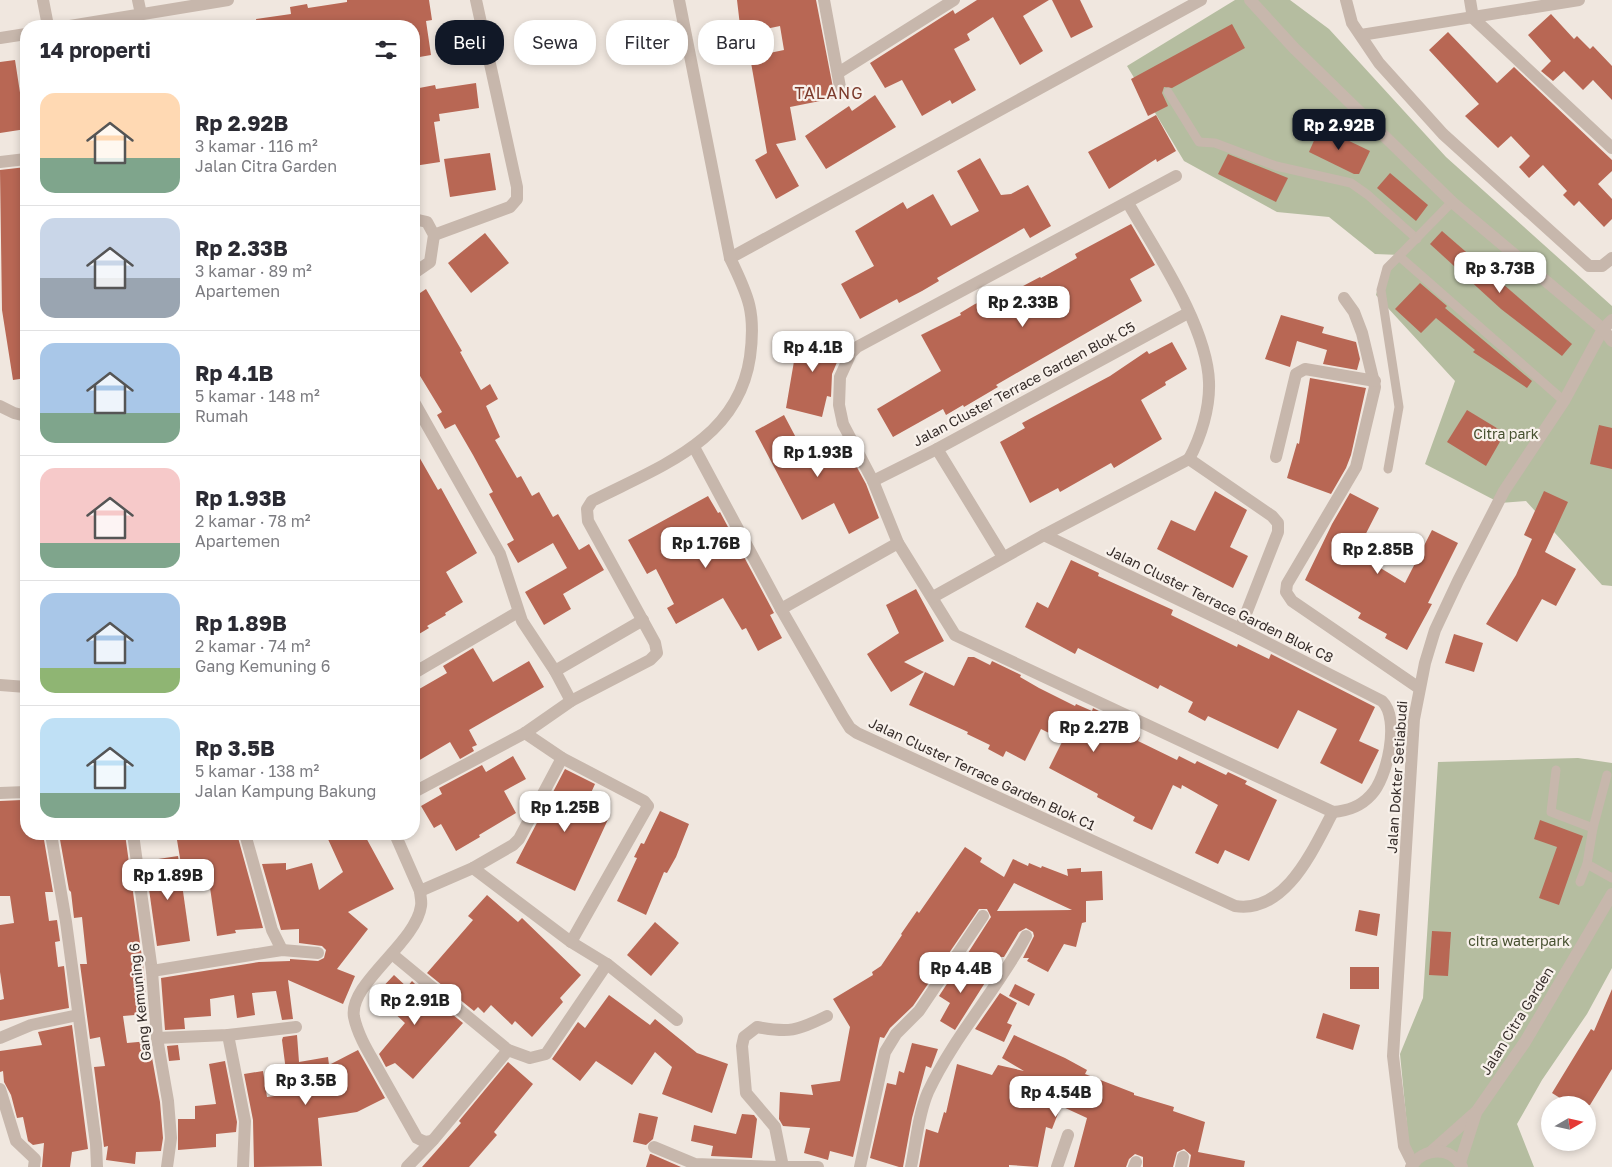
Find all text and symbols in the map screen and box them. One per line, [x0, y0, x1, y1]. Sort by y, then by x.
chip: Beli [435, 20, 504, 65]
chip: Sewa [514, 20, 596, 65]
chip: Filter [606, 20, 688, 65]
chip: Baru [698, 20, 774, 65]
icon: filters [372, 36, 400, 64]
text: 14 properti [40, 37, 151, 63]
district label: TALANG [794, 83, 864, 103]
pin: Rp 2.92B [1287, 108, 1391, 151]
text: Rp 2.92B [195, 110, 288, 136]
icon: home [80, 113, 140, 173]
text: Rp 2.92B [1303, 115, 1375, 135]
text: 3 kamar · 116 m² [195, 136, 318, 156]
text: Jalan Citra Garden [195, 156, 337, 176]
text: Rp 2.33B [195, 235, 288, 261]
icon: home [80, 238, 140, 298]
pin: Rp 3.73B [1448, 252, 1552, 294]
text: Rp 3.73B [1465, 258, 1535, 278]
text: 3 kamar · 89 m² [195, 261, 312, 281]
text: Apartemen [195, 281, 280, 301]
pin: Rp 2.33B [971, 286, 1075, 328]
text: Rp 2.33B [988, 292, 1058, 312]
street label: Jalan Cluster Terrace Garden Blok C5 [910, 318, 1138, 450]
pin: Rp 4.1B [767, 330, 859, 373]
text: Rp 4.1B [783, 337, 843, 357]
text: Rp 4.1B [195, 360, 273, 386]
icon: home [80, 363, 140, 423]
text: 5 kamar · 148 m² [195, 386, 320, 406]
text: Rumah [195, 406, 248, 426]
park label: Citra park [1473, 425, 1539, 442]
pin: Rp 1.93B [766, 436, 870, 478]
text: Rp 1.93B [783, 442, 853, 462]
text: Rp 1.93B [195, 485, 286, 511]
icon: home [80, 488, 140, 548]
text: 2 kamar · 78 m² [195, 511, 311, 531]
pin: Rp 1.76B [654, 526, 758, 569]
text: Apartemen [195, 531, 280, 551]
pin: Rp 2.85B [1326, 532, 1430, 575]
text: Rp 1.76B [672, 533, 740, 553]
text: Rp 2.85B [1342, 539, 1414, 559]
street label: Jalan Cluster Terrace Garden Blok C8 [1104, 541, 1336, 666]
text: Rp 1.89B [195, 610, 287, 636]
icon: home [80, 613, 140, 673]
text: 2 kamar · 74 m² [195, 636, 311, 656]
text: Gang Kemuning 6 [195, 656, 330, 676]
street label: Jalan Dokter Setiabudi [1383, 700, 1410, 854]
pin: Rp 2.27B [1042, 710, 1146, 753]
street label: Jalan Cluster Terrace Garden Blok C1 [866, 713, 1098, 834]
text: Rp 2.27B [1059, 717, 1129, 737]
text: Rp 3.5B [195, 735, 275, 761]
icon: home [80, 738, 140, 798]
text: 5 kamar · 138 m² [195, 761, 319, 781]
text: Jalan Kampung Bakung [195, 781, 376, 801]
pin: Rp 1.25B [513, 790, 617, 833]
text: Rp 1.25B [530, 797, 600, 817]
pin: Rp 1.89B [116, 858, 220, 901]
text: Rp 1.89B [133, 865, 203, 885]
park label: citra waterpark [1468, 932, 1570, 949]
street label: Gang Kemuning 6 [125, 942, 154, 1062]
pin: Rp 4.4B [915, 952, 1007, 994]
text: Rp 4.4B [930, 958, 992, 978]
street label: Jalan Citra Garden [1476, 964, 1557, 1078]
pin: Rp 2.91B [363, 984, 467, 1026]
text: Rp 2.91B [380, 990, 450, 1010]
pin: Rp 3.5B [260, 1064, 352, 1106]
text: Rp 3.5B [276, 1070, 336, 1090]
pin: Rp 4.54B [1004, 1076, 1108, 1118]
text: Rp 4.54B [1020, 1082, 1092, 1102]
north arrow [1541, 1096, 1596, 1151]
map controls [1541, 1096, 1596, 1151]

